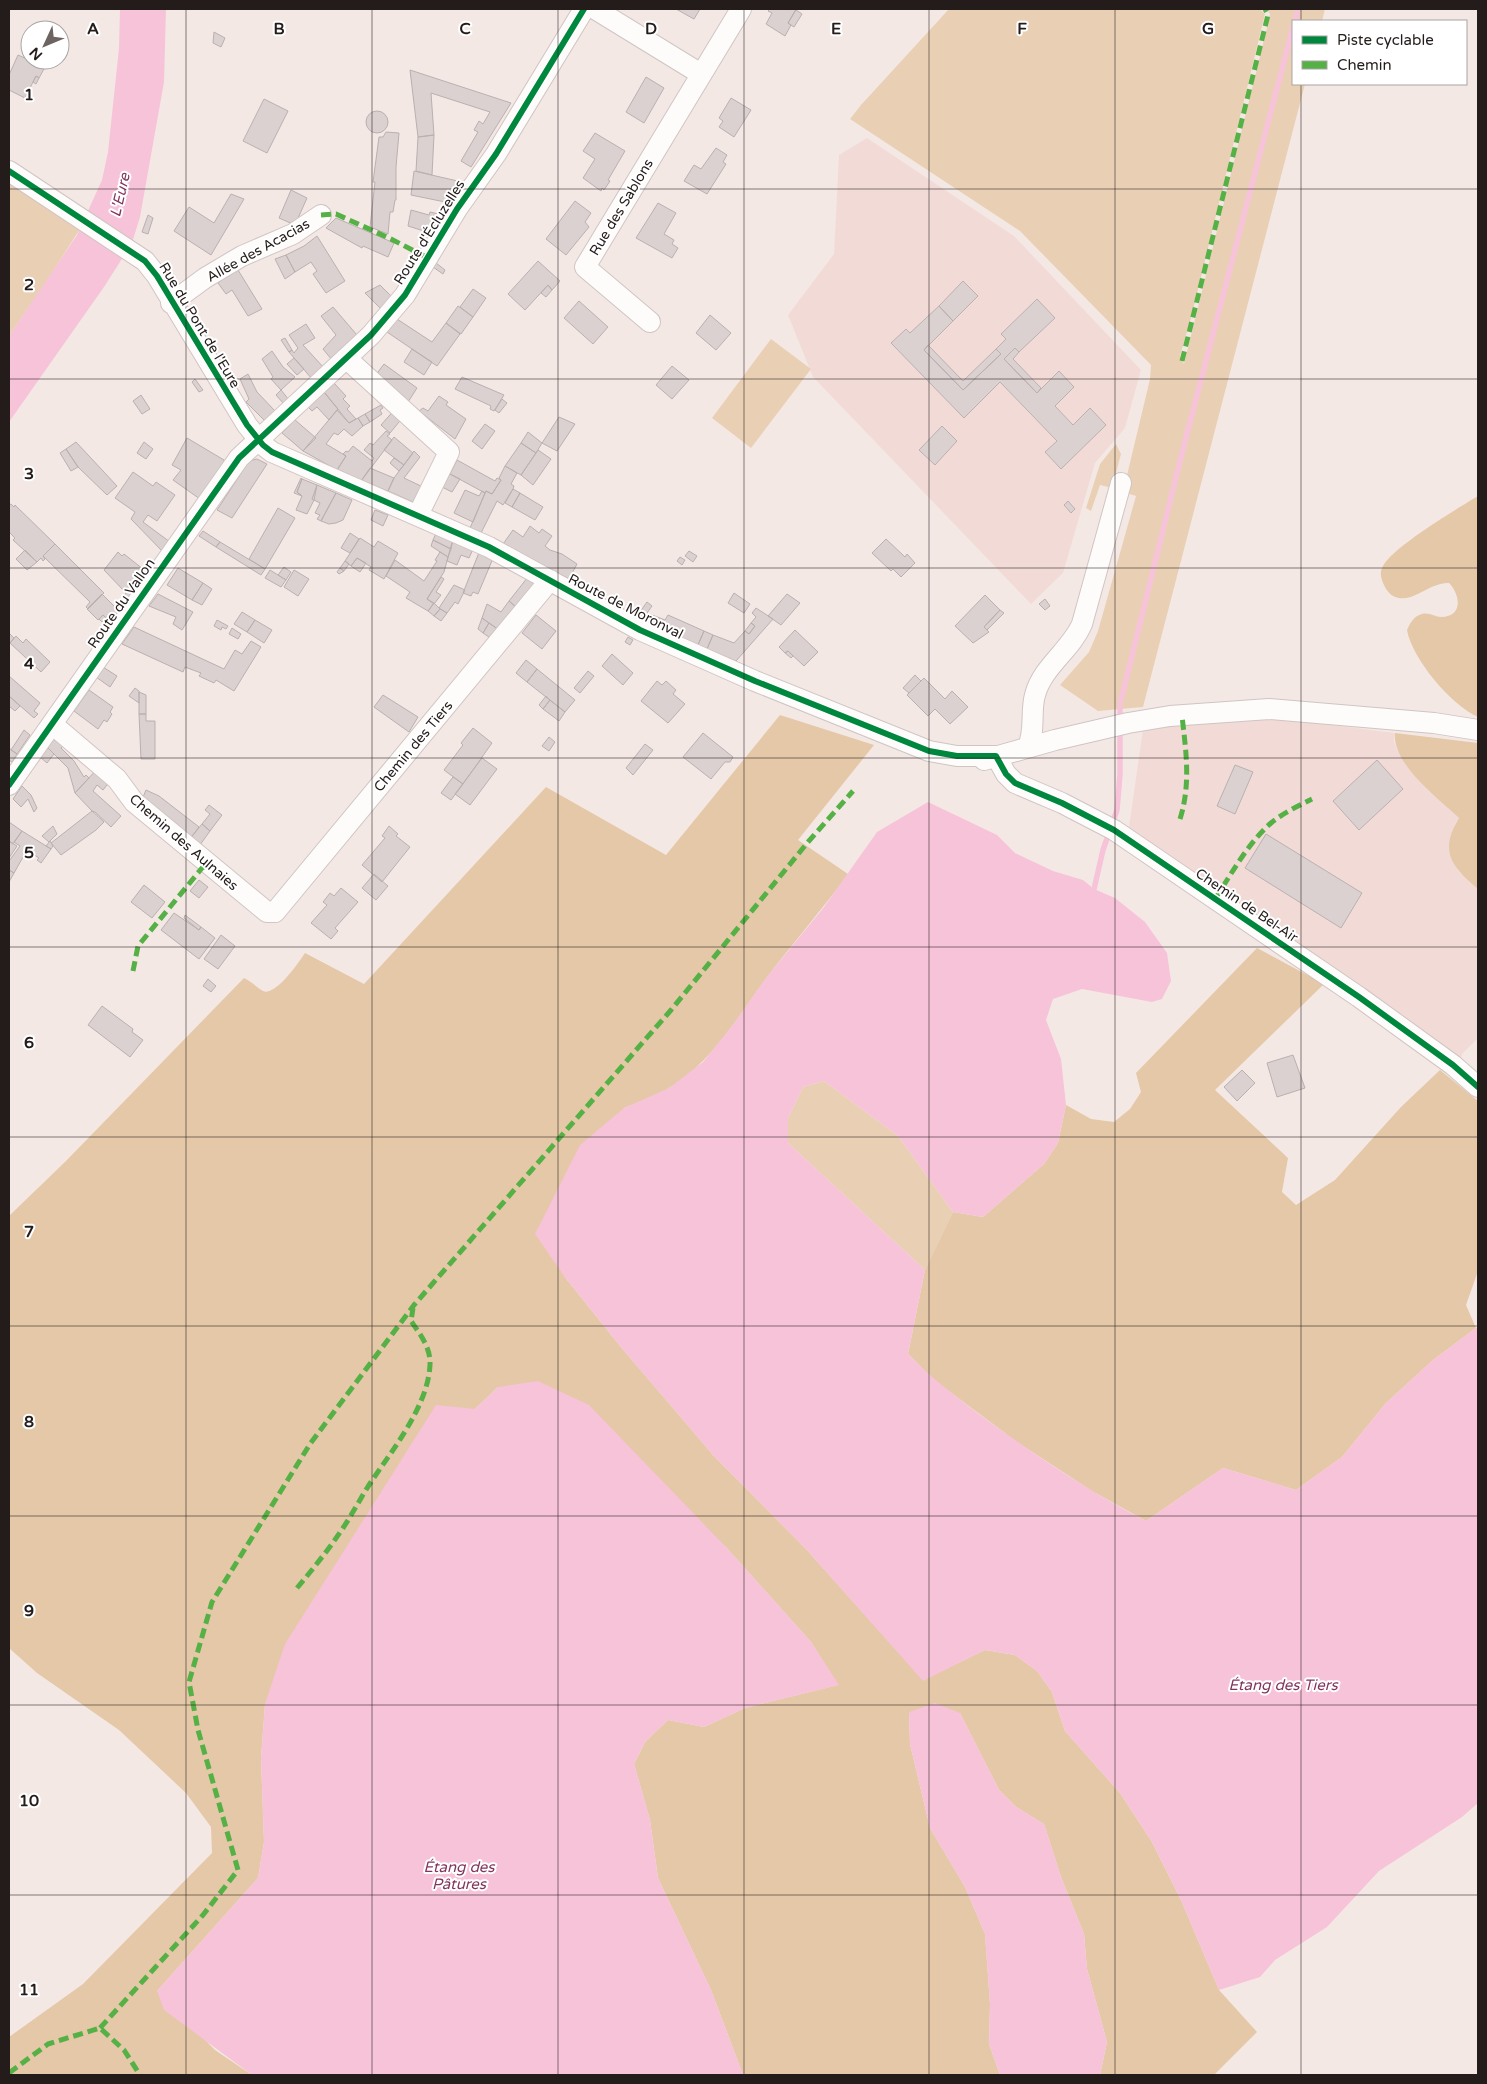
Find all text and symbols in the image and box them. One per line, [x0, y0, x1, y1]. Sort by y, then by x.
text: A [87, 19, 99, 39]
text: B [273, 19, 285, 39]
text: C [459, 19, 471, 39]
text: D [645, 19, 657, 39]
text: E [831, 19, 841, 39]
text: F [1017, 19, 1027, 39]
text: G [1202, 19, 1214, 39]
north arrow [20, 20, 70, 70]
legend [1292, 20, 1467, 85]
text: Piste cyclable [1337, 31, 1434, 49]
text: N [26, 44, 46, 64]
text: Chemin [1337, 56, 1392, 74]
text: 1 [24, 85, 34, 105]
street label: Rue des Sablons [586, 156, 657, 259]
water label: L'Eure [106, 170, 134, 219]
street label: Route d'Écluzelles [390, 176, 469, 288]
street label: Allée des Acacias [204, 215, 313, 286]
street label: Rue du Pont de l'Eure [155, 259, 244, 391]
text: 2 [24, 275, 34, 295]
text: 3 [24, 464, 34, 484]
street label: Route du Vallon [84, 555, 159, 651]
street label: Route de Moronval [565, 570, 686, 643]
text: 4 [24, 654, 34, 674]
street label: Chemin des Tiers [370, 697, 457, 795]
street label: Chemin des Aulnaies [126, 790, 242, 894]
text: 5 [24, 843, 34, 863]
street label: Chemin de Bel-Air [1192, 865, 1302, 946]
text: 6 [24, 1033, 34, 1053]
text: 7 [24, 1222, 34, 1242]
text: 8 [24, 1412, 34, 1432]
text: 9 [24, 1601, 34, 1621]
water label: Étang des Tiers [1228, 1676, 1339, 1694]
text: 10 [19, 1791, 39, 1811]
water label: Étang des Pâtures [423, 1858, 496, 1893]
text: 11 [19, 1980, 39, 2000]

